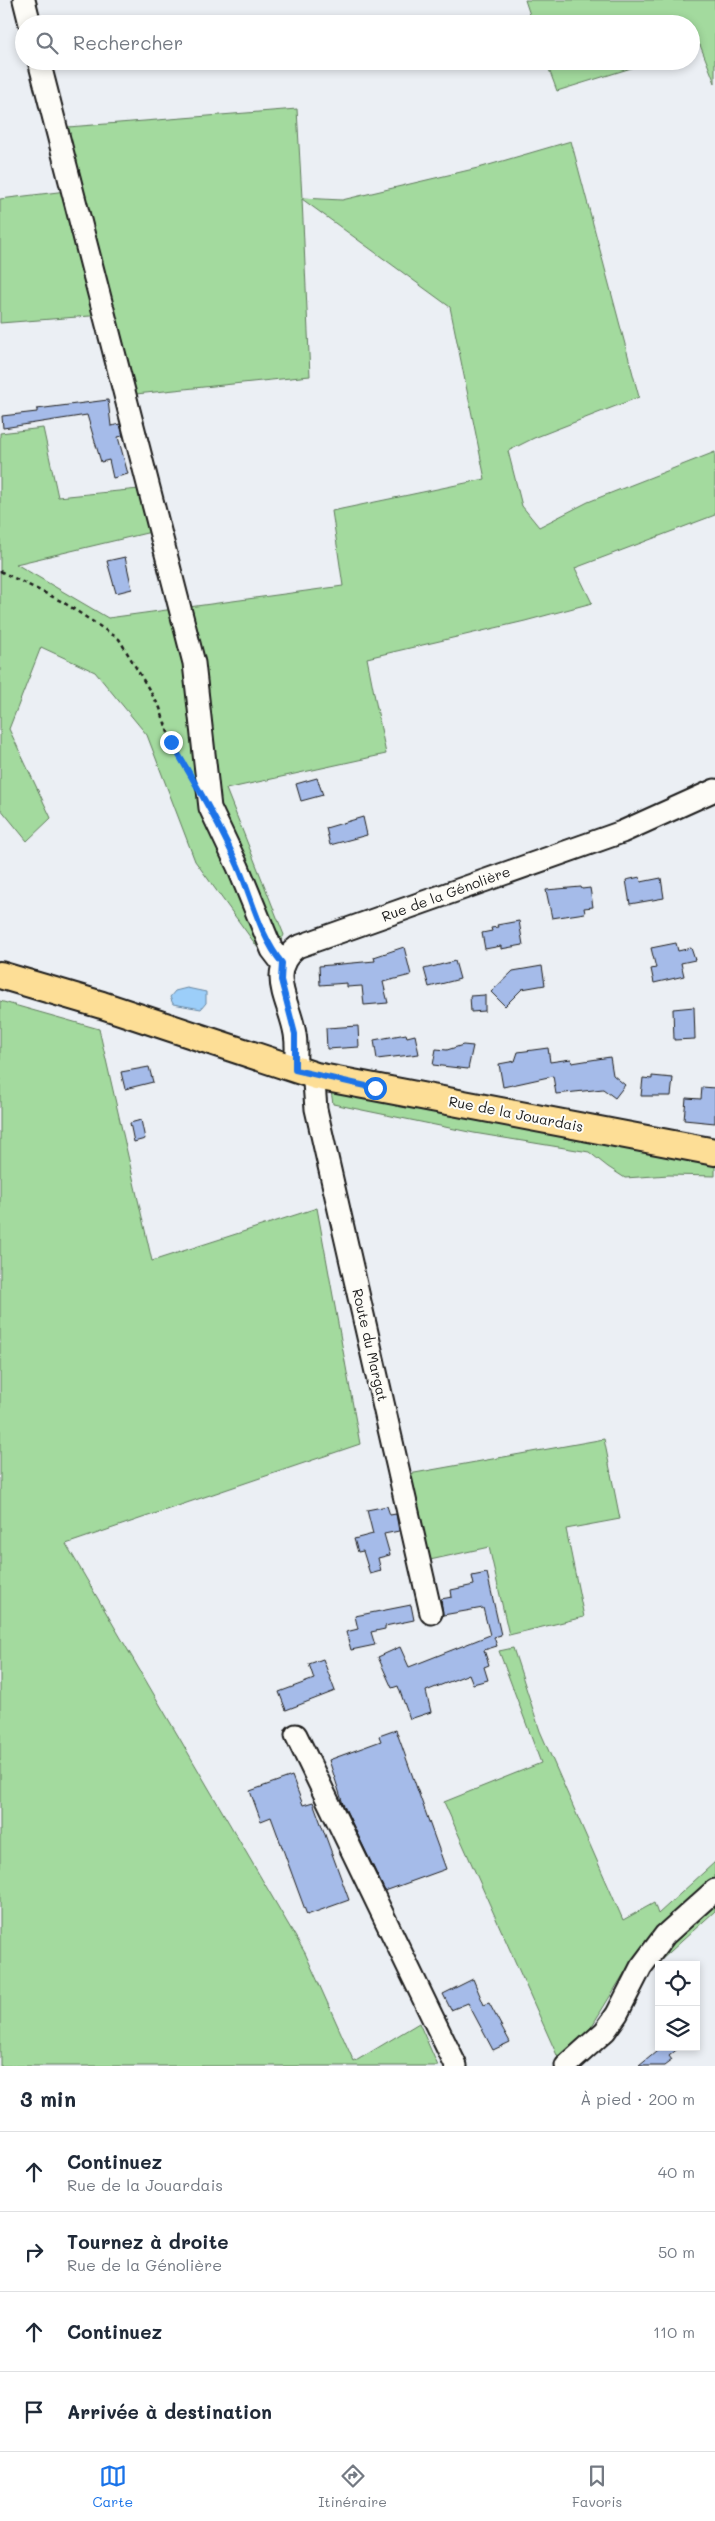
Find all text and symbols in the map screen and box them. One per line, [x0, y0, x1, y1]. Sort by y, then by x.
search box [15, 15, 700, 70]
icon: search [33, 29, 61, 57]
text: Rechercher [73, 30, 183, 55]
route end [160, 731, 183, 754]
street label: Rue de la Génolière [379, 861, 513, 926]
route start [364, 1077, 387, 1100]
street label: Rue de la Jouardais [447, 1091, 585, 1136]
street label: Route du Margat [348, 1287, 393, 1403]
map controls [655, 1961, 700, 2051]
button: locate [655, 1961, 700, 2006]
button: layers [655, 2006, 700, 2051]
text: 3 min [20, 2085, 76, 2112]
text: À pied · 200 m [580, 2088, 695, 2109]
text: Continuez [67, 2149, 162, 2174]
icon: ahead [20, 2158, 48, 2186]
text: 40 m [658, 2161, 695, 2182]
text: Rue de la Jouardais [67, 2174, 223, 2195]
text: Tournez à droite [67, 2229, 229, 2254]
icon: right [20, 2238, 48, 2266]
text: 50 m [658, 2241, 695, 2262]
text: Rue de la Génolière [67, 2254, 222, 2275]
icon: ahead [20, 2318, 48, 2346]
text: Continuez [67, 2319, 162, 2344]
text: 110 m [653, 2321, 695, 2342]
icon: arrive [20, 2398, 48, 2426]
text: Arrivée à destination [67, 2399, 272, 2424]
tab: Carte [93, 2462, 133, 2511]
tab: Itinéraire [318, 2462, 387, 2511]
tab: Favoris [572, 2462, 622, 2511]

